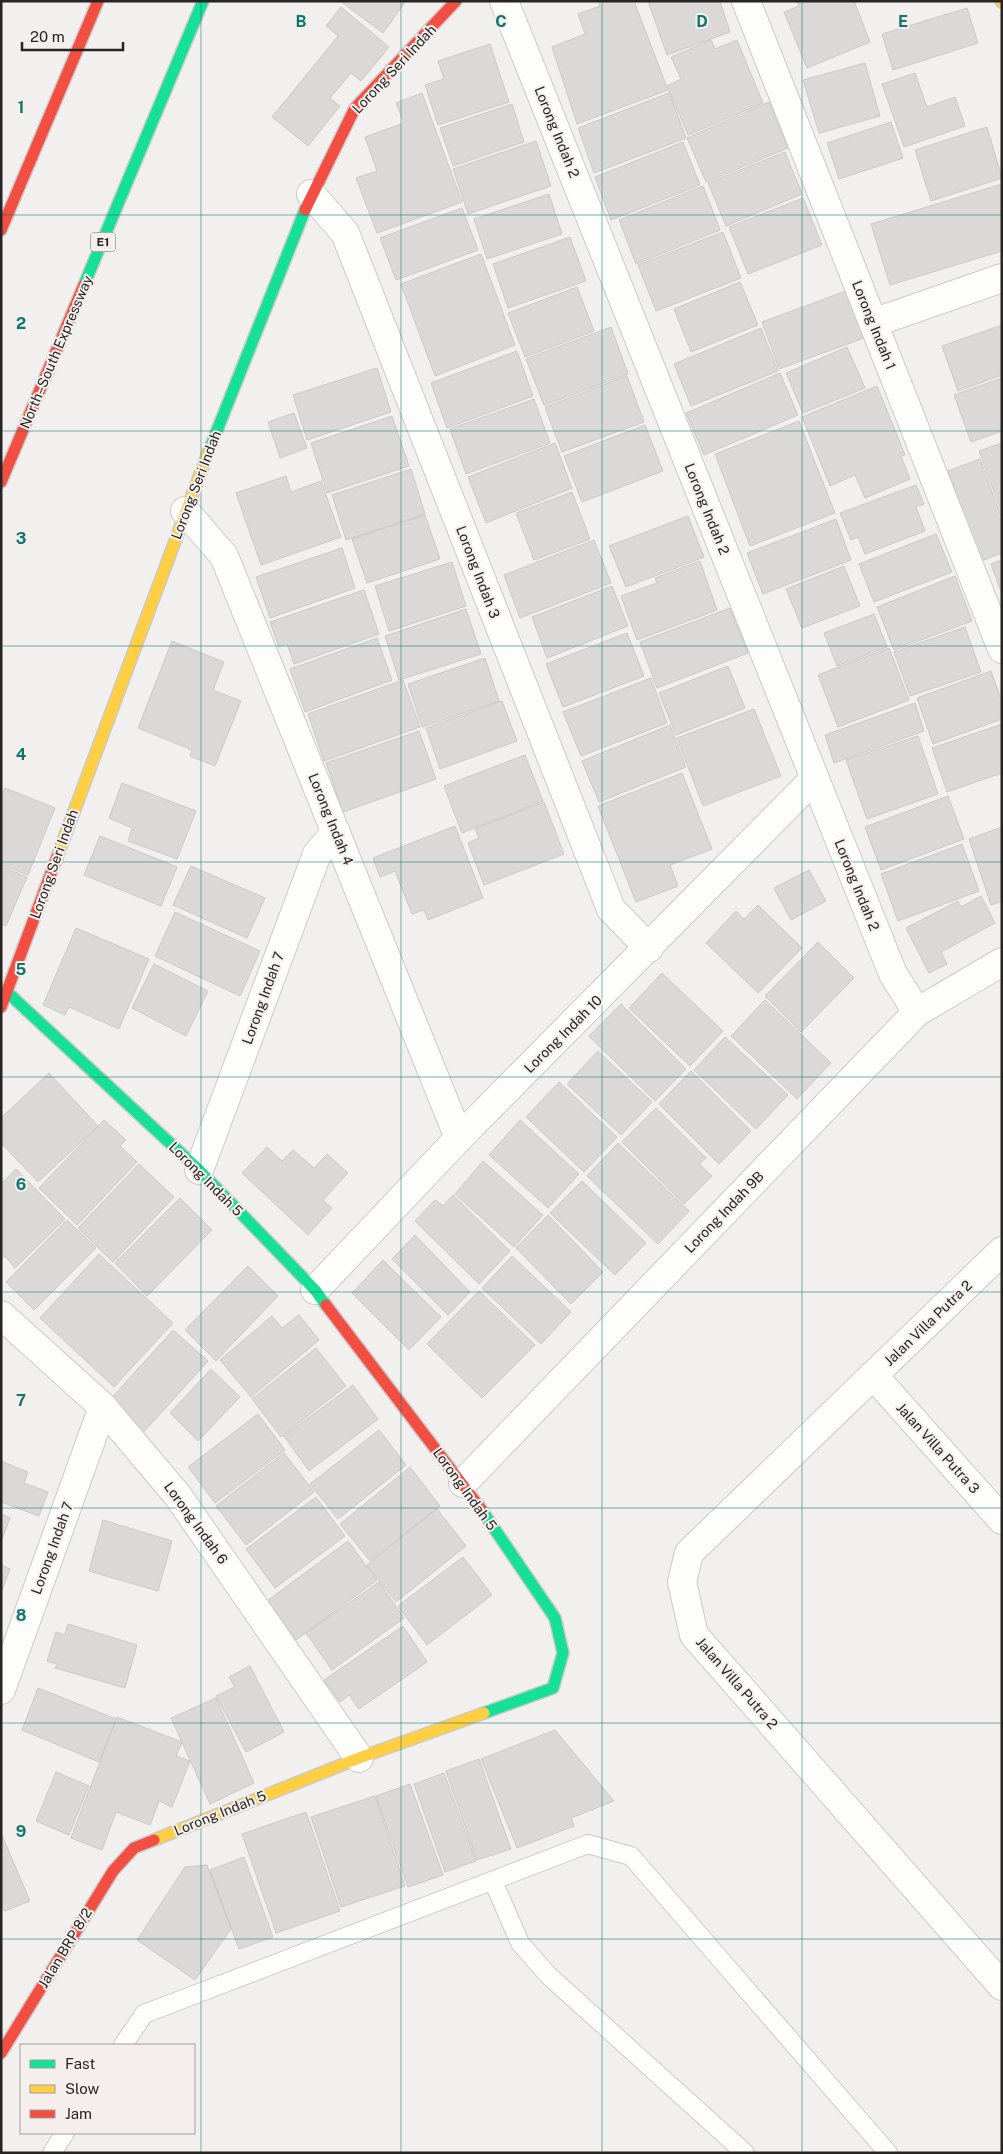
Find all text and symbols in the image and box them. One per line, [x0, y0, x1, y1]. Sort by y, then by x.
text: B [296, 12, 307, 31]
text: C [495, 12, 507, 31]
text: D [696, 12, 708, 31]
text: E [898, 12, 908, 31]
scale bar [22, 20, 124, 52]
street label: Lorong Seri Indah [349, 21, 439, 117]
text: 20 m [30, 28, 65, 45]
street label: Lorong Indah 2 [531, 84, 583, 180]
text: 1 [18, 98, 24, 117]
road number: E1 [90, 232, 116, 252]
street label: North–South Expressway [16, 273, 96, 431]
street label: Lorong Indah 1 [849, 278, 899, 372]
text: 2 [16, 314, 26, 333]
street label: Lorong Seri Indah [168, 428, 224, 542]
street label: Lorong Indah 2 [681, 461, 733, 557]
street label: Lorong Indah 3 [453, 524, 503, 621]
text: 3 [16, 529, 26, 548]
text: 4 [16, 745, 27, 764]
street label: Lorong Indah 4 [305, 771, 357, 867]
street label: Lorong Seri Indah [27, 807, 81, 921]
street label: Lorong Indah 2 [831, 837, 883, 933]
street label: Lorong Indah 7 [239, 950, 287, 1046]
text: 5 [16, 960, 27, 979]
street label: Lorong Indah 10 [521, 992, 605, 1076]
street label: Lorong Indah 5 [166, 1139, 246, 1219]
street label: Lorong Indah 9B [681, 1168, 767, 1256]
text: 6 [16, 1175, 26, 1194]
street label: Jalan Villa Putra 2 [881, 1277, 975, 1369]
text: 7 [16, 1391, 26, 1410]
street label: Jalan Villa Putra 3 [893, 1399, 983, 1497]
street label: Lorong Indah 5 [430, 1445, 500, 1533]
street label: Lorong Indah 6 [161, 1479, 231, 1567]
street label: Lorong Indah 7 [28, 1500, 76, 1596]
text: 8 [16, 1606, 27, 1625]
street label: Jalan Villa Putra 2 [693, 1634, 781, 1732]
street label: Lorong Indah 5 [172, 1787, 268, 1839]
text: 9 [16, 1822, 26, 1841]
street label: Jalan BRP 8/2 [35, 1905, 95, 1991]
legend [20, 2044, 195, 2134]
text: Fast [65, 2055, 95, 2072]
text: Slow [65, 2080, 100, 2097]
text: Jam [65, 2105, 92, 2122]

